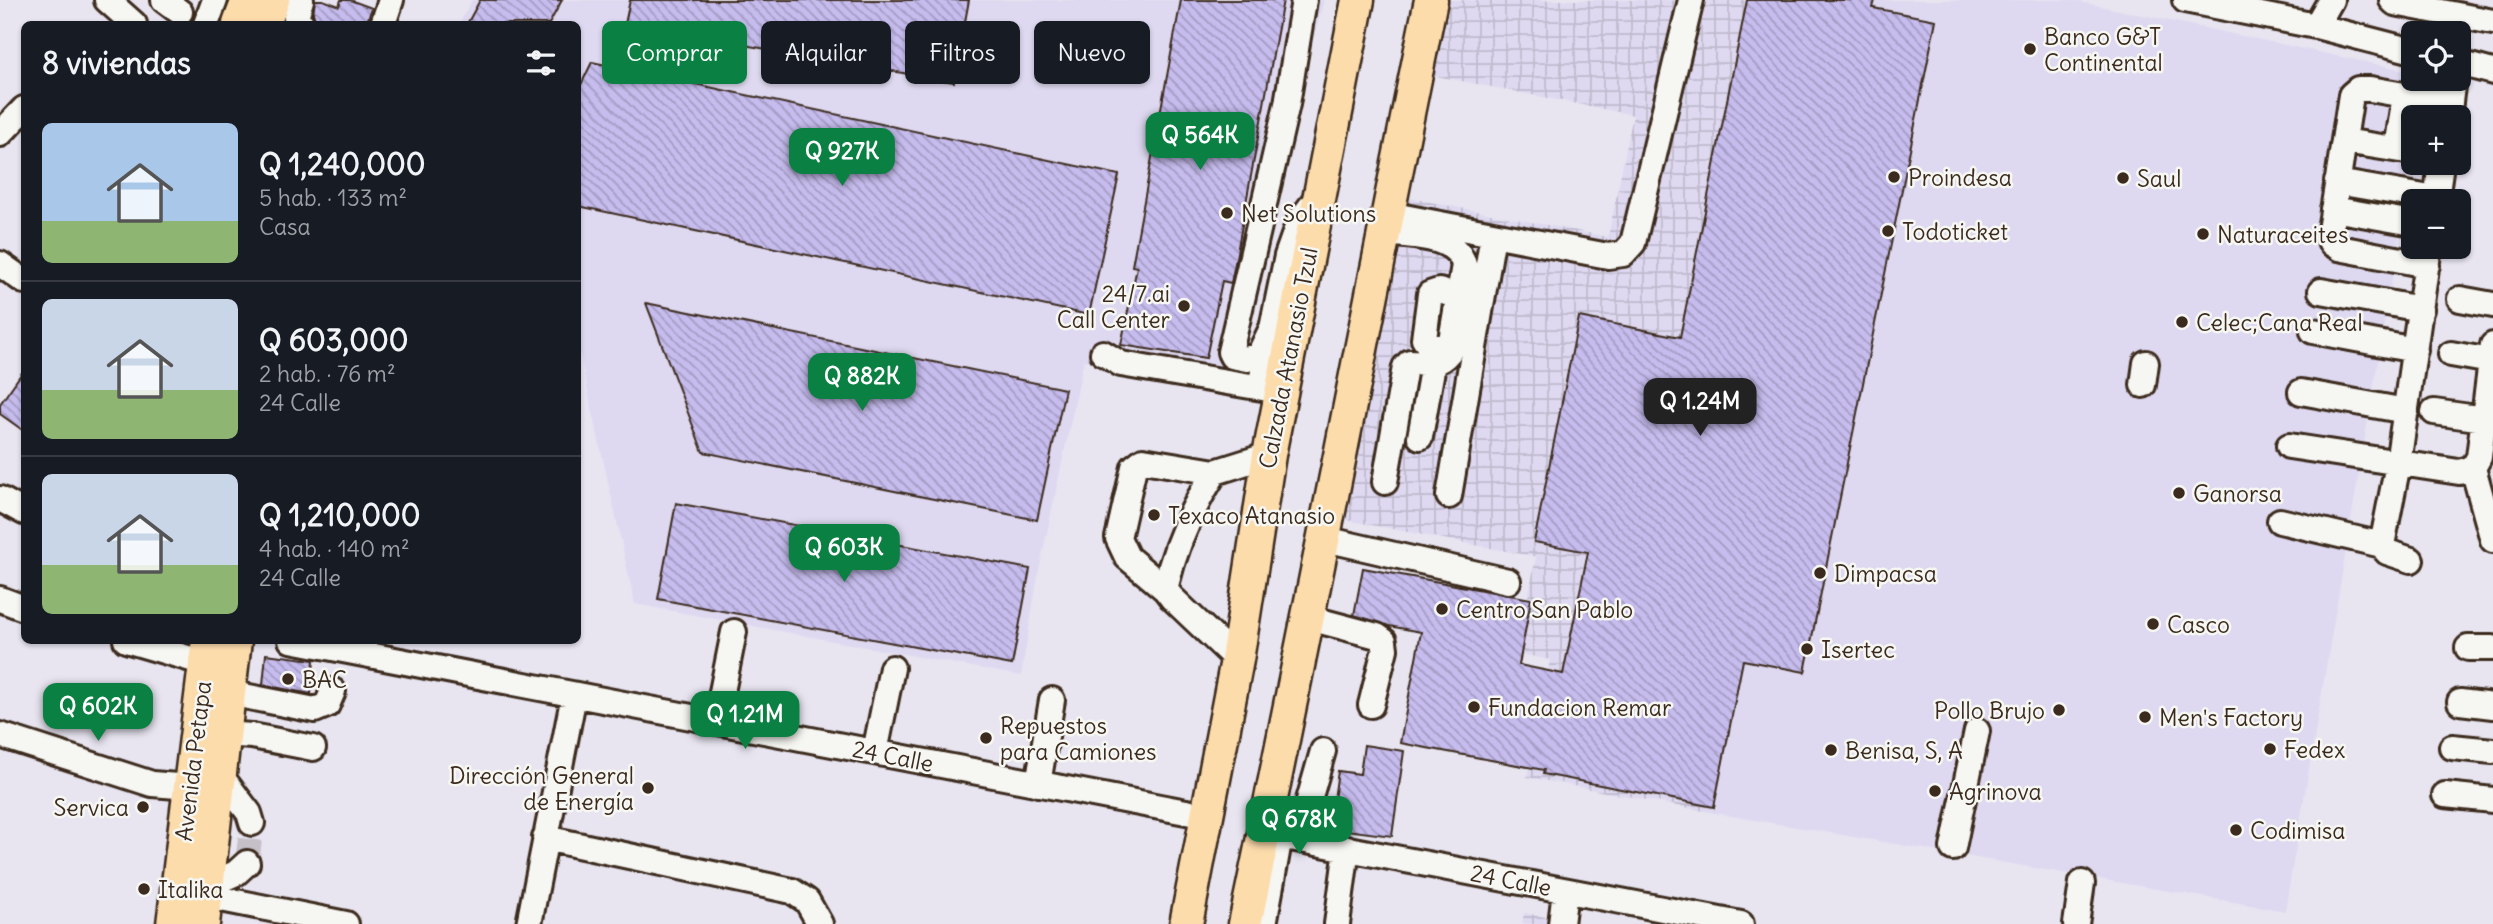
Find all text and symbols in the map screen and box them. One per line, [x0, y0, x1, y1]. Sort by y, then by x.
chip: Comprar [602, 21, 747, 84]
chip: Alquilar [761, 21, 891, 84]
chip: Filtros [905, 21, 1020, 84]
chip: Nuevo [1034, 21, 1150, 84]
map controls [2401, 21, 2471, 259]
button: locate [2401, 21, 2471, 91]
place label: Banco G&T Continental [2044, 22, 2163, 77]
marker: Banco G&T Continental [2022, 41, 2038, 57]
text: 8 viviendas [42, 44, 191, 82]
icon: filters [522, 44, 560, 82]
button: + [2401, 105, 2471, 175]
pin: Q 564K [1143, 113, 1257, 172]
text: Q 564K [1162, 120, 1238, 149]
pin: Q 927K [785, 128, 899, 188]
text: Q 927K [805, 136, 879, 165]
text: Q 1,240,000 [259, 145, 426, 183]
icon: home [98, 151, 182, 235]
place label: Proindesa [1908, 163, 2012, 192]
place label: Saul [2137, 164, 2181, 193]
marker: Proindesa [1886, 169, 1902, 185]
marker: Saul [2115, 170, 2131, 186]
text: 5 hab. · 133 m² [259, 183, 407, 212]
button: − [2401, 189, 2471, 259]
place label: Net Solutions [1241, 199, 1376, 228]
marker: Net Solutions [1219, 205, 1235, 221]
text: Casa [259, 212, 311, 241]
place label: Todoticket [1902, 217, 2008, 246]
place label: Naturaceites [2217, 220, 2348, 249]
marker: Todoticket [1880, 223, 1896, 239]
marker: Naturaceites [2195, 226, 2211, 242]
street label: Calzada Atanasio Tzul [1252, 245, 1324, 471]
place label: 24/7.ai Call Center [1057, 279, 1171, 334]
marker: 24/7.ai Call Center [1176, 298, 1192, 314]
place label: Celec;Cana Real [2196, 308, 2363, 337]
marker: Celec;Cana Real [2174, 314, 2190, 330]
text: Q 603,000 [259, 321, 408, 359]
icon: home [98, 327, 182, 411]
pin: Q 882K [805, 354, 919, 413]
text: 2 hab. · 76 m² [259, 359, 395, 388]
text: Q 882K [824, 361, 900, 390]
pin: Q 1.24M [1635, 378, 1765, 438]
text: Q 1.24M [1660, 386, 1740, 415]
text: 24 Calle [259, 388, 341, 417]
place label: Ganorsa [2193, 479, 2282, 508]
marker: Ganorsa [2171, 485, 2187, 501]
text: Q 1,210,000 [259, 496, 421, 534]
place label: Texaco Atanasio [1168, 501, 1335, 530]
icon: home [98, 502, 182, 586]
marker: Texaco Atanasio [1146, 507, 1162, 523]
pin: Q 603K [787, 524, 901, 584]
text: Q 603K [805, 532, 883, 561]
text: 4 hab. · 140 m² [259, 534, 410, 563]
place label: Dimpacsa [1834, 559, 1937, 588]
text: 24 Calle [259, 563, 341, 592]
marker: Dimpacsa [1812, 565, 1828, 581]
place label: Centro San Pablo [1456, 595, 1633, 624]
marker: Centro San Pablo [1434, 601, 1450, 617]
place label: Casco [2167, 610, 2230, 639]
marker: Casco [2145, 616, 2161, 632]
place label: Isertec [1821, 635, 1895, 664]
marker: Isertec [1799, 641, 1815, 657]
place label: BAC [302, 665, 347, 694]
marker: BAC [280, 671, 296, 687]
street label: Avenida Petapa [169, 679, 217, 843]
pin: Q 602K [41, 684, 155, 743]
text: Q 602K [59, 691, 137, 720]
pin: Q 1.21M [680, 692, 810, 751]
place label: Fundacion Remar [1488, 693, 1672, 722]
place label: Pollo Brujo [1934, 696, 2045, 725]
text: Q 1.21M [706, 699, 784, 728]
marker: Fundacion Remar [1466, 699, 1482, 715]
marker: Pollo Brujo [2051, 702, 2067, 718]
place label: Men's Factory [2159, 703, 2303, 732]
marker: Men's Factory [2137, 709, 2153, 725]
place label: Repuestos para Camiones [1000, 711, 1157, 766]
marker: Repuestos para Camiones [978, 730, 994, 746]
street label: 24 Calle [850, 734, 936, 778]
place label: Fedex [2284, 735, 2345, 764]
place label: Benisa, S, A [1845, 736, 1963, 765]
marker: Fedex [2262, 741, 2278, 757]
marker: Benisa, S, A [1823, 742, 1839, 758]
place label: Dirección General de Energía [449, 761, 634, 816]
place label: Agrinova [1949, 777, 2042, 806]
marker: Dirección General de Energía [640, 780, 656, 796]
marker: Agrinova [1927, 783, 1943, 799]
place label: Servica [53, 793, 129, 822]
pin: Q 678K [1242, 796, 1356, 856]
marker: Servica [135, 799, 151, 815]
text: Q 678K [1262, 804, 1336, 833]
place label: Codimisa [2250, 816, 2345, 845]
marker: Codimisa [2228, 822, 2244, 838]
street label: 24 Calle [1468, 858, 1554, 902]
place label: Italika [158, 875, 223, 904]
marker: Italika [136, 881, 152, 897]

